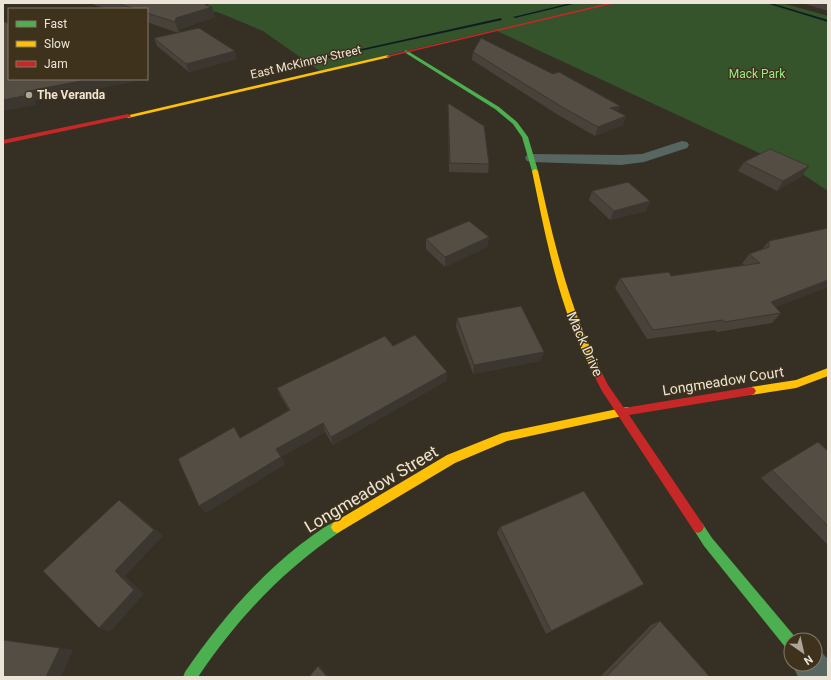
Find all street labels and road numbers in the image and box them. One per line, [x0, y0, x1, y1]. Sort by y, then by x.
street label: East McKinney Street [249, 42, 363, 82]
street label: Mack Drive [564, 309, 606, 379]
street label: Longmeadow Court [661, 363, 785, 399]
street label: Longmeadow Street [301, 441, 441, 537]

